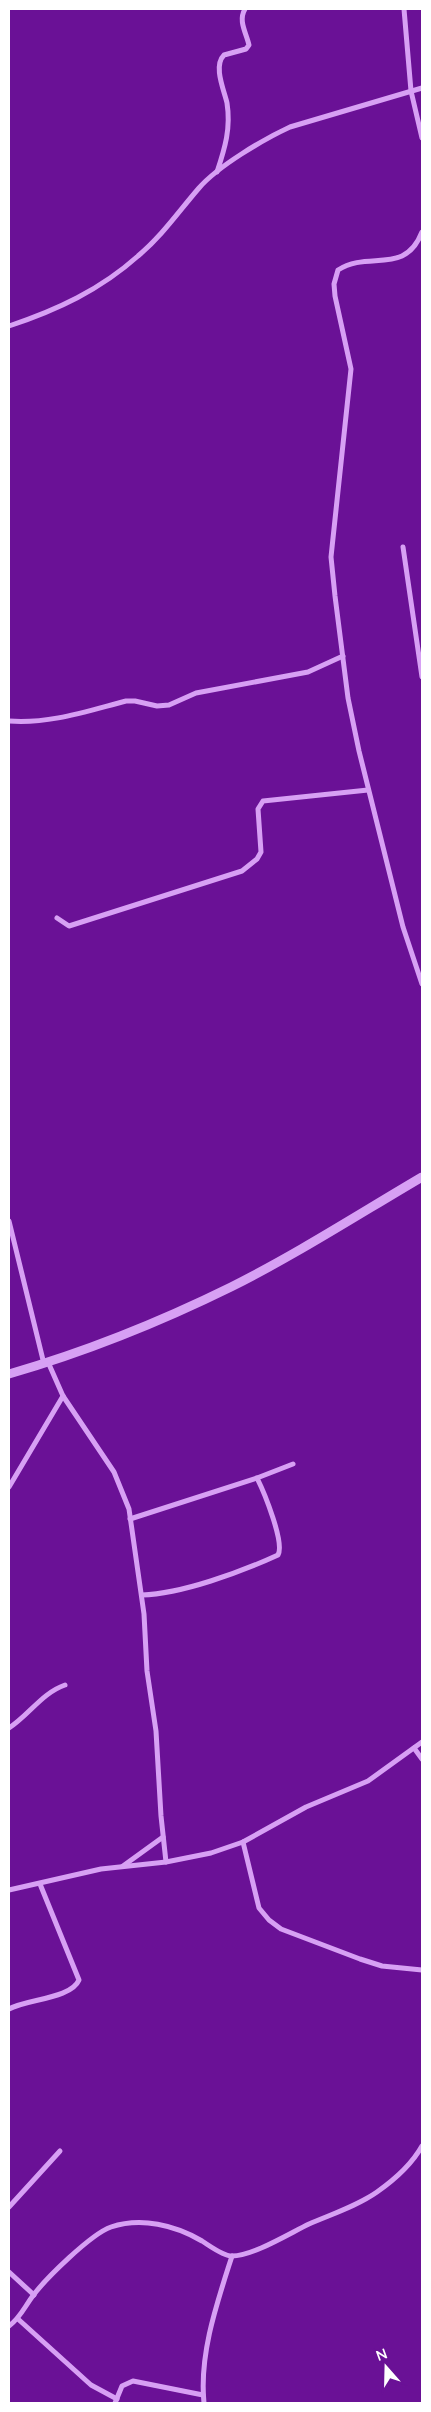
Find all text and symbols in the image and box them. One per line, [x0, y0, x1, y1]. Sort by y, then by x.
north arrow [361, 2342, 411, 2392]
text: N [373, 2344, 389, 2364]

